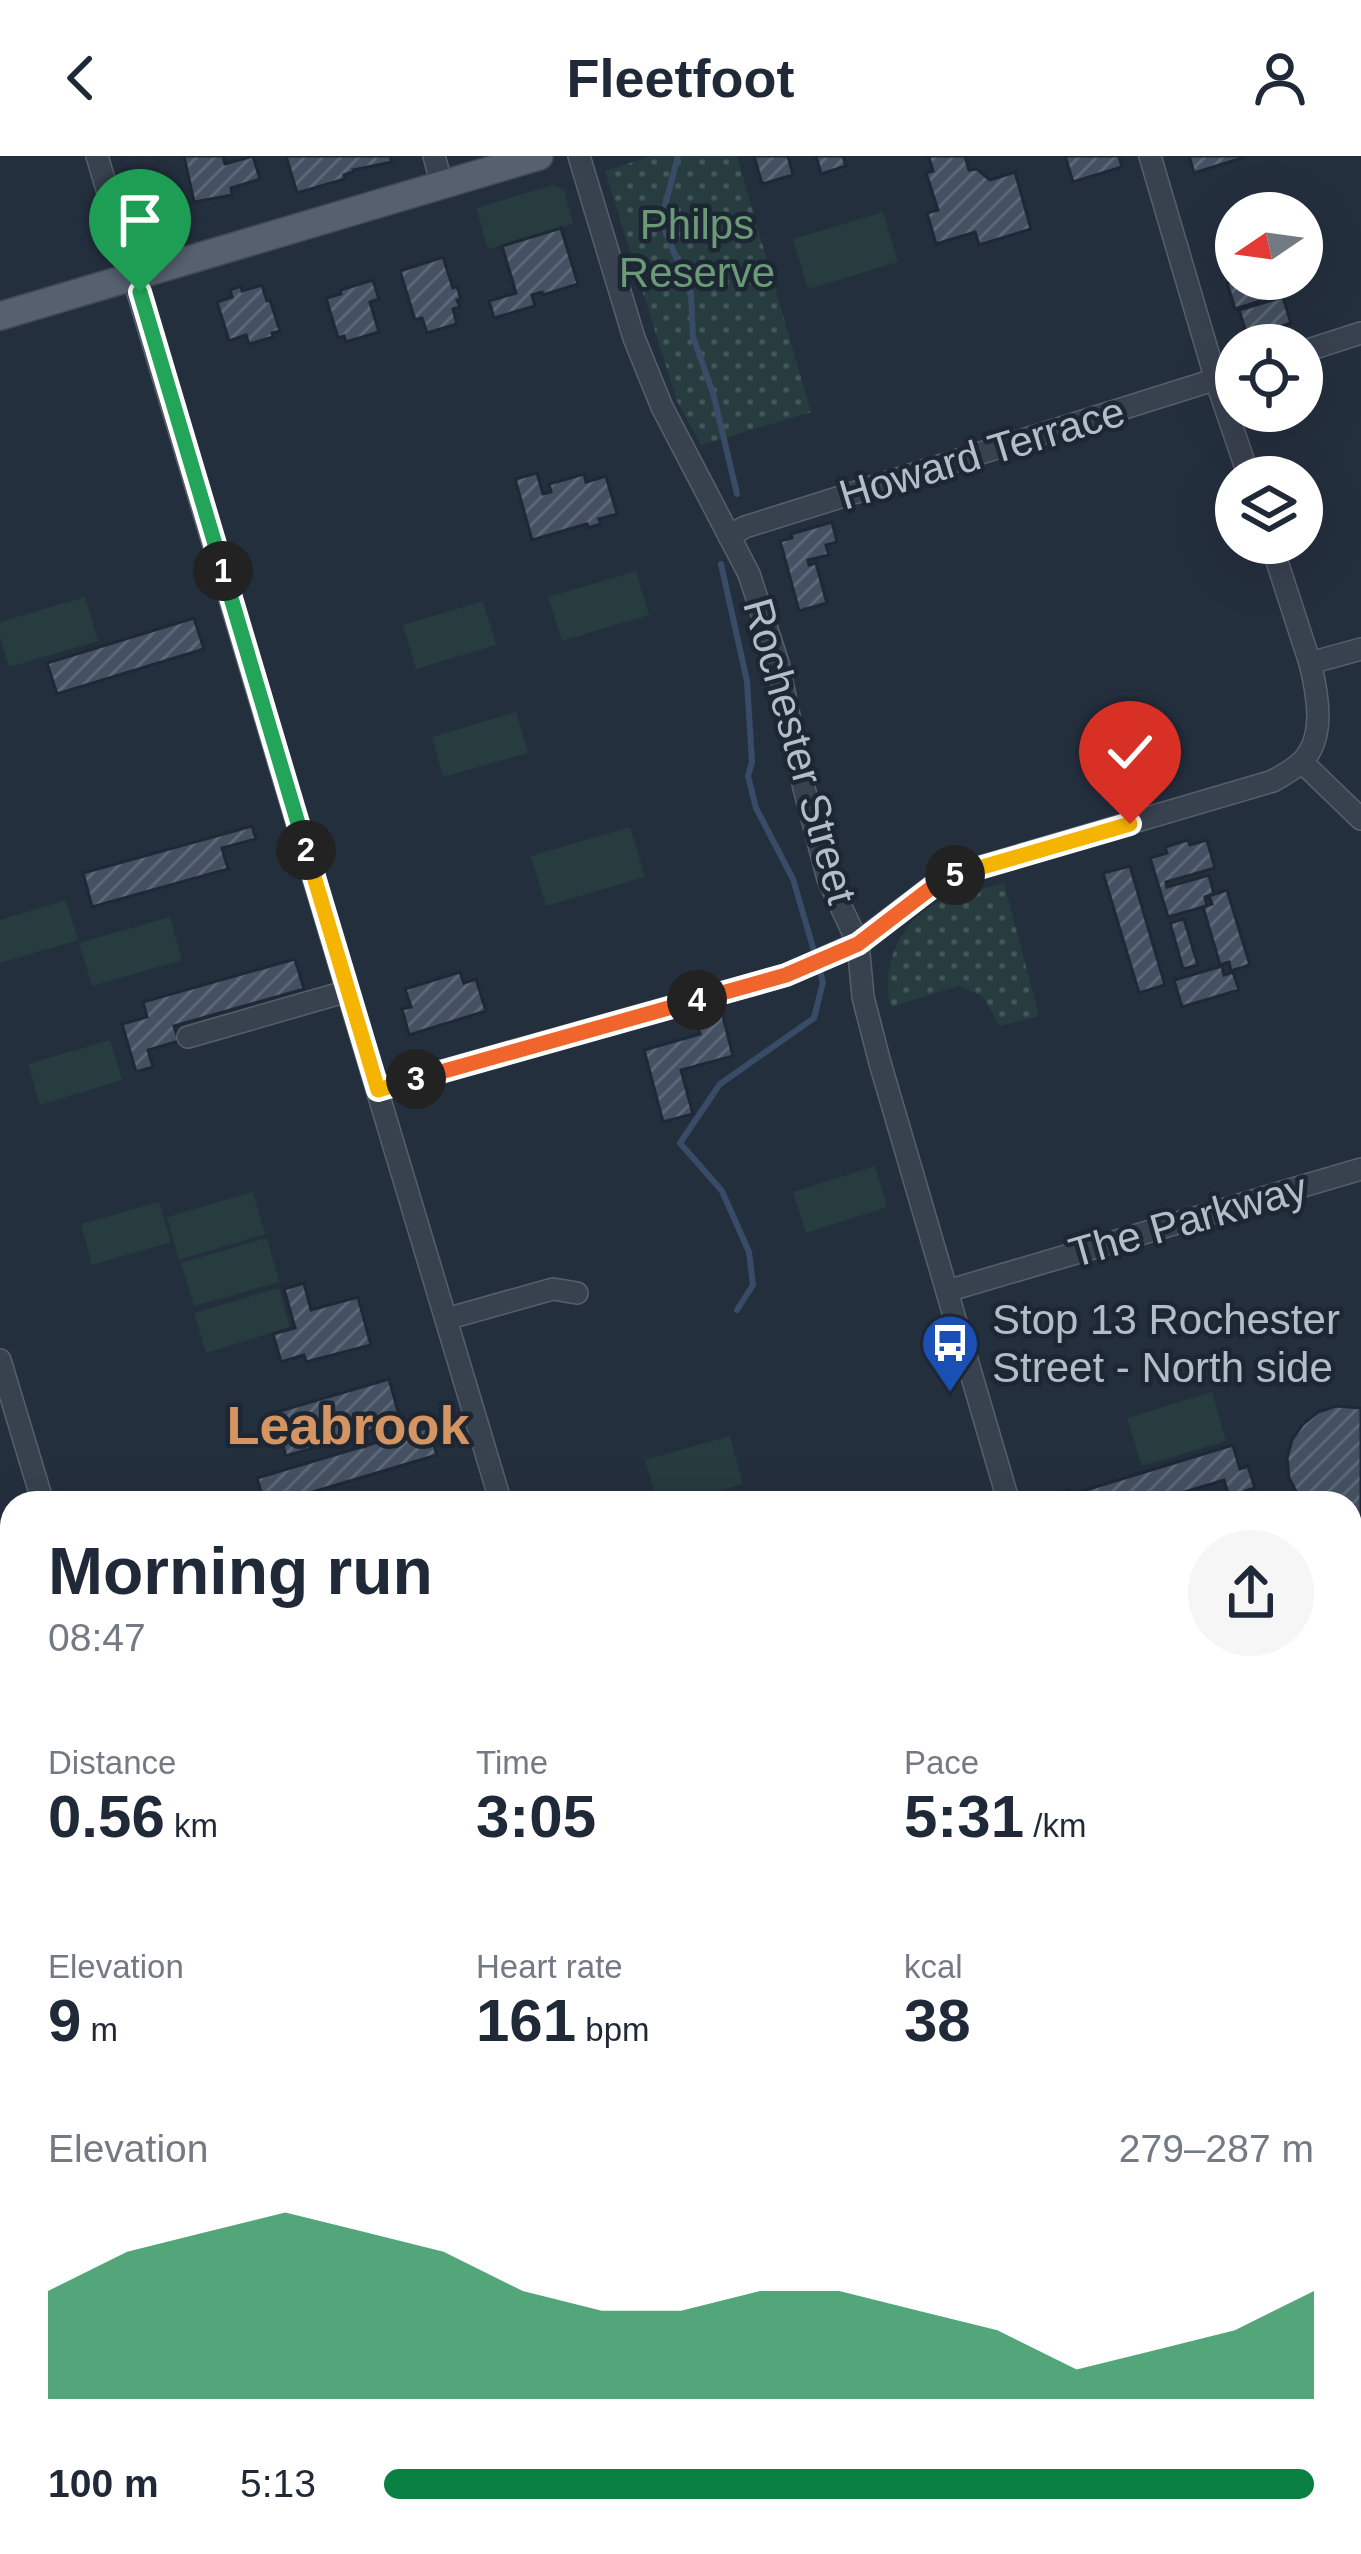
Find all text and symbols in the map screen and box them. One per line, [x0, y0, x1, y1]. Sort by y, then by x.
icon: back [48, 45, 114, 111]
icon: person [1247, 45, 1313, 111]
text: Fleetfoot [567, 48, 794, 108]
pin [89, 169, 191, 292]
icon: arrive [107, 187, 173, 253]
north arrow [1215, 192, 1323, 300]
map controls [1215, 192, 1323, 564]
park label: Philps Reserve [619, 201, 775, 296]
button: locate [1215, 324, 1323, 432]
street label: Howard Terrace [834, 387, 1130, 519]
button: layers [1215, 456, 1323, 564]
pin: 1 [193, 541, 253, 601]
text: 1 [214, 552, 232, 589]
street label: Rochester Street [734, 593, 866, 909]
pin [1079, 701, 1181, 824]
icon: check [1097, 719, 1163, 785]
pin: 2 [276, 820, 336, 880]
text: 2 [297, 831, 315, 868]
pin: 5 [925, 845, 985, 905]
text: 5 [946, 856, 964, 893]
pin: 4 [667, 970, 727, 1030]
text: 4 [688, 981, 706, 1018]
pin: 3 [386, 1049, 446, 1109]
text: 3 [407, 1060, 425, 1097]
street label: The Parkway [1064, 1164, 1312, 1276]
place label: Stop 13 Rochester Street - North side [992, 1296, 1340, 1391]
bus stop icon: Stop 13 Rochester Street - North side [919, 1312, 981, 1394]
district label: Leabrook [226, 1395, 470, 1455]
button: share [1188, 1530, 1314, 1656]
text: Morning run [48, 1534, 433, 1608]
text: 08:47 [48, 1616, 146, 1659]
text: Distance [48, 1744, 176, 1781]
text: Time [476, 1744, 548, 1781]
text: Pace [904, 1744, 979, 1781]
text: 0.56 [48, 1783, 165, 1850]
text: 3:05 [476, 1783, 596, 1850]
text: 5:31 [904, 1783, 1024, 1850]
text: km [165, 1807, 218, 1844]
text: /km [1024, 1807, 1086, 1844]
text: Elevation [48, 1948, 184, 1985]
text: Heart rate [476, 1948, 623, 1985]
text: kcal [904, 1948, 963, 1985]
text: 9 [48, 1987, 81, 2054]
text: 161 [476, 1987, 576, 2054]
text: 38 [904, 1987, 971, 2054]
text: m [81, 2011, 118, 2048]
text: bpm [576, 2011, 649, 2048]
text: Elevation [48, 2127, 208, 2170]
text: 279–287 m [1119, 2127, 1314, 2170]
text: 100 m [48, 2462, 159, 2505]
text: 5:13 [240, 2462, 316, 2505]

